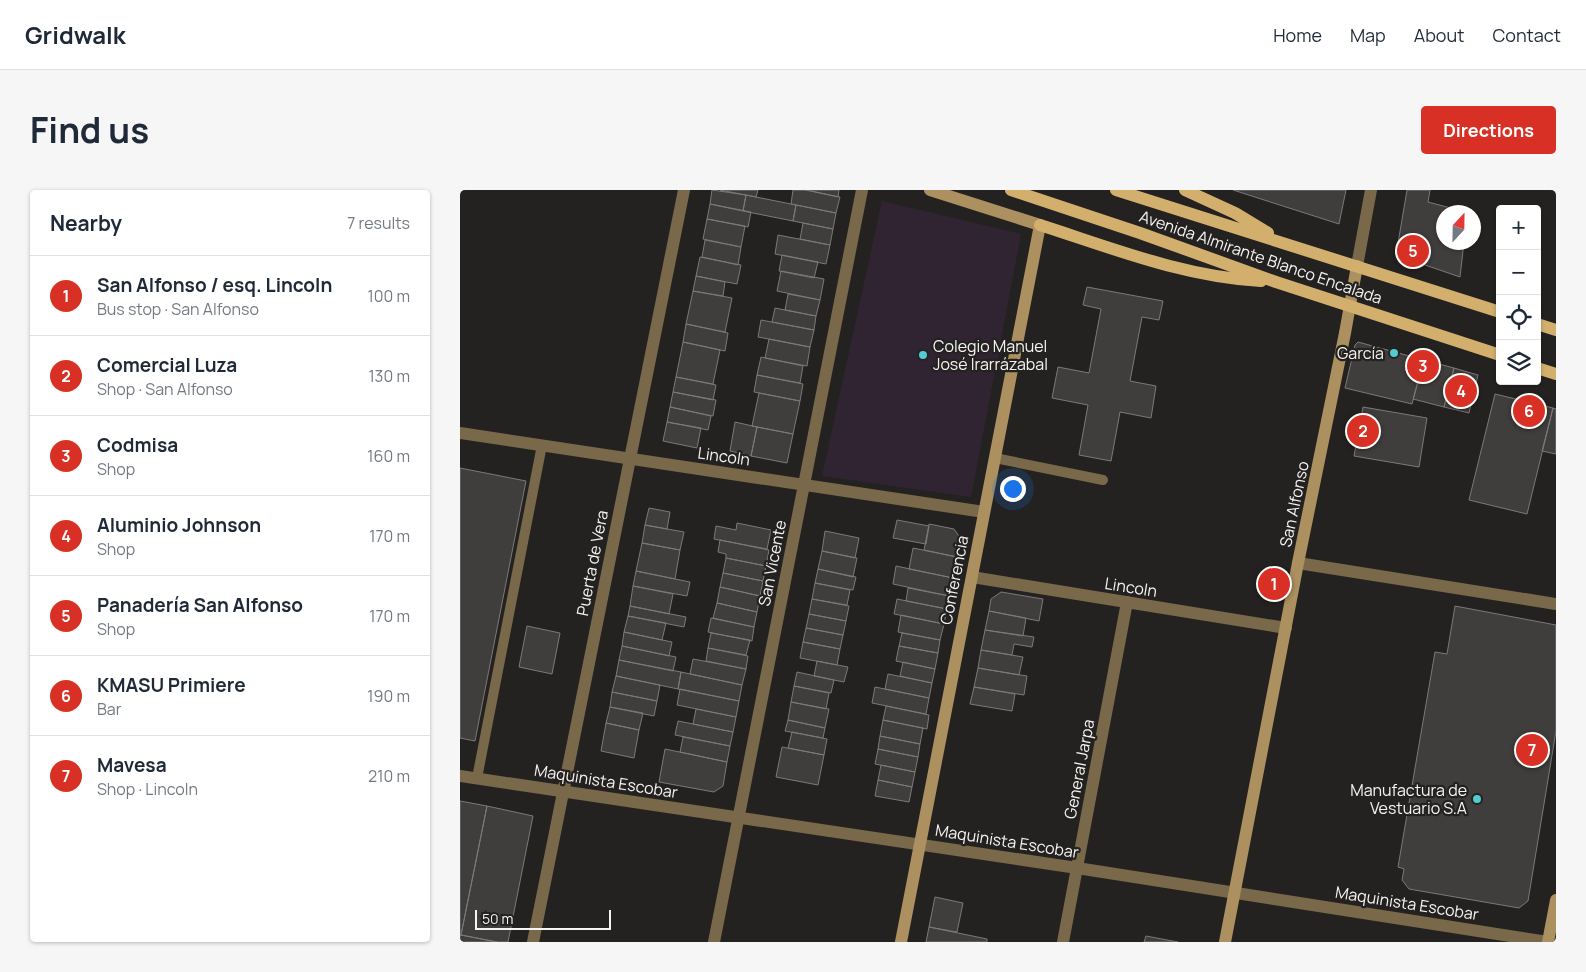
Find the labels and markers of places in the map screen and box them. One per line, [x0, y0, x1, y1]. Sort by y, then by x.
pin: 5 [1397, 232, 1429, 270]
place label: Colegio Manuel José Irarrázabal [933, 335, 1048, 375]
place label: García [1337, 342, 1384, 364]
marker: García [1388, 347, 1400, 359]
pin: 3 [1407, 347, 1439, 385]
marker: Colegio Manuel José Irarrázabal [917, 349, 929, 361]
pin: 4 [1445, 372, 1477, 410]
pin: 6 [1513, 392, 1545, 430]
pin: 2 [1347, 412, 1379, 450]
pin: 1 [1258, 565, 1290, 603]
pin: 7 [1516, 731, 1548, 769]
place label: Manufactura de Vestuario S.A [1350, 779, 1467, 819]
marker: Manufactura de Vestuario S.A [1471, 793, 1483, 805]

